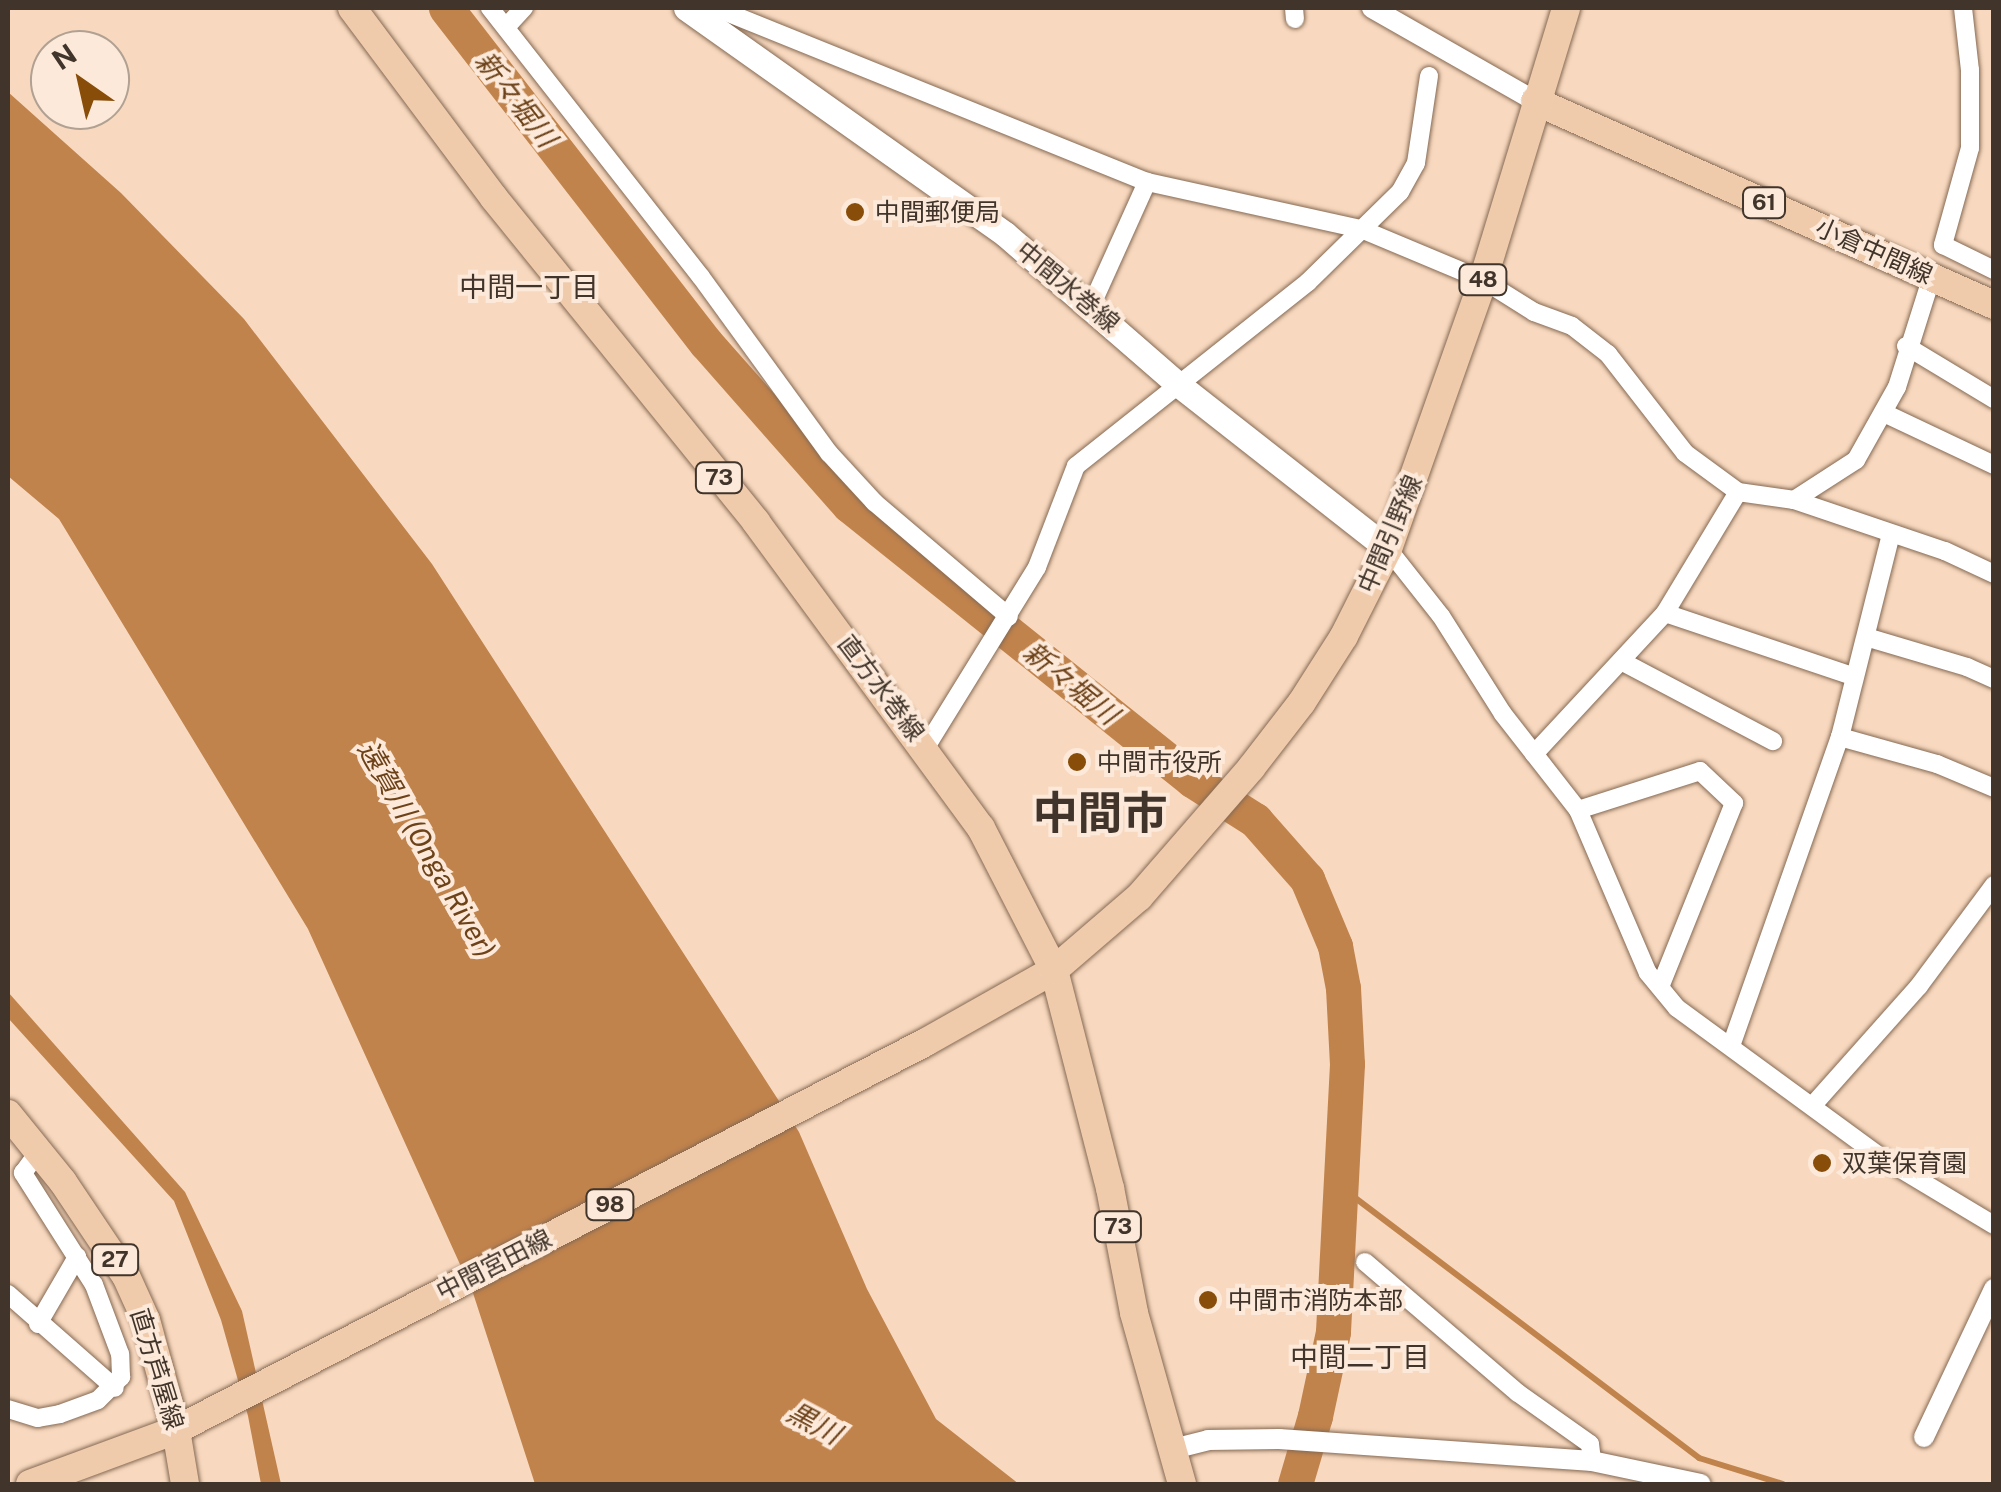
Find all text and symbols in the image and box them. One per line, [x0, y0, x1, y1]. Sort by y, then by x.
north arrow [30, 30, 130, 130]
text: N [46, 37, 82, 76]
water label: 新々堀川 [468, 45, 564, 153]
road number: 61 [1742, 186, 1786, 220]
place label: 中間郵便局 [875, 197, 1000, 227]
marker: 中間郵便局 [844, 201, 866, 223]
street label: 小倉中間線 [1811, 212, 1937, 290]
street label: 中間水巻線 [1010, 235, 1126, 339]
road number: 48 [1458, 263, 1508, 297]
district label: 中間一丁目 [459, 270, 599, 304]
road number: 73 [694, 461, 744, 495]
street label: 中間引野線 [1352, 471, 1428, 597]
street label: 直方水巻線 [831, 629, 931, 747]
water label: 新々堀川 [1017, 635, 1125, 731]
water label: 遠賀川 (Onga River) [351, 735, 503, 963]
place label: 中間市役所 [1097, 747, 1222, 777]
marker: 中間市役所 [1066, 751, 1088, 773]
district label: 中間市 [1033, 786, 1167, 840]
place label: 双葉保育園 [1842, 1148, 1967, 1178]
marker: 双葉保育園 [1811, 1152, 1833, 1174]
road number: 98 [585, 1188, 635, 1222]
road number: 73 [1093, 1210, 1143, 1244]
street label: 中間宮田線 [432, 1223, 556, 1307]
road number: 27 [90, 1243, 140, 1277]
place label: 中間市消防本部 [1228, 1285, 1403, 1315]
marker: 中間市消防本部 [1197, 1289, 1219, 1311]
street label: 直方芦屋線 [124, 1305, 190, 1433]
district label: 中間二丁目 [1290, 1340, 1430, 1374]
water label: 黒川 [781, 1395, 847, 1451]

